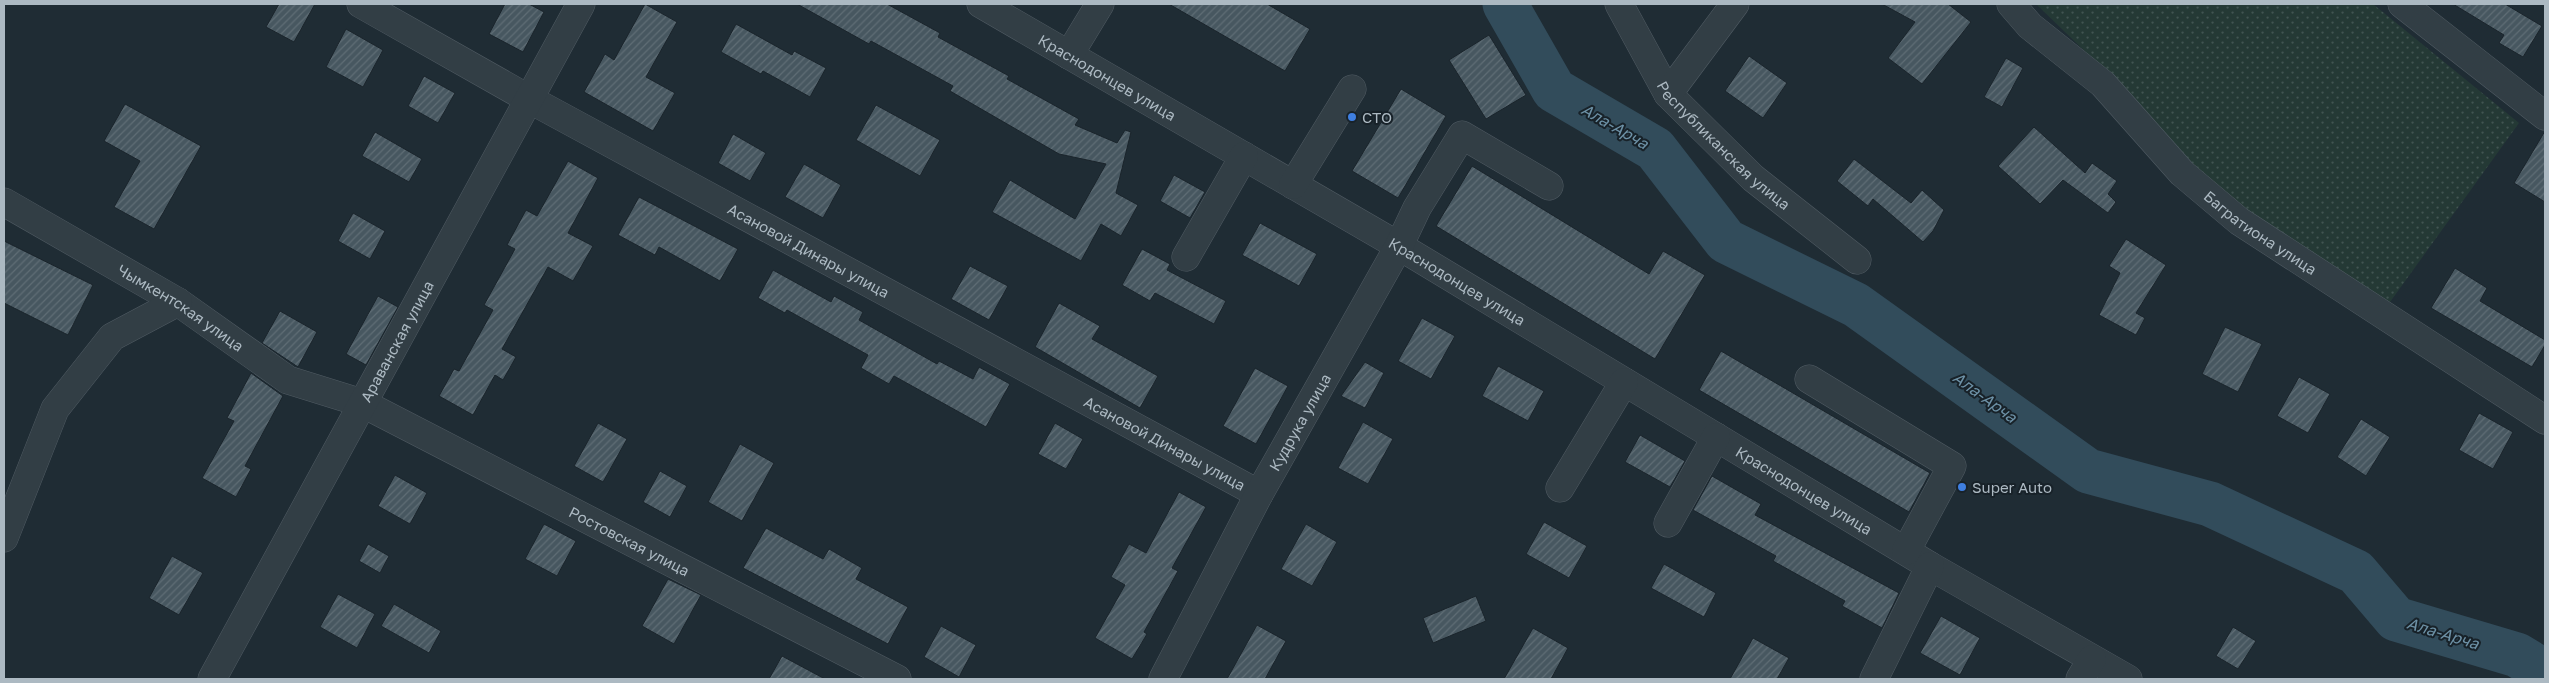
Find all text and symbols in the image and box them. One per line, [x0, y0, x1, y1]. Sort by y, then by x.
street label: Краснодонцев улица [1035, 30, 1179, 124]
street label: Республиканская улица [1654, 78, 1794, 213]
water label: Ала-Арча [1578, 99, 1653, 154]
place label: СТО [1362, 108, 1392, 126]
marker: СТО [1346, 111, 1358, 123]
street label: Багратиона улица [2200, 187, 2320, 278]
street label: Асановой Динары улица [725, 199, 892, 301]
street label: Краснодонцев улица [1386, 233, 1529, 329]
street label: Чымкентская улица [115, 260, 247, 355]
street label: Араванская улица [356, 277, 437, 405]
water label: Ала-Арча [1949, 367, 2022, 427]
street label: Кудрука улица [1265, 370, 1334, 474]
street label: Асановой Динары улица [1081, 392, 1249, 494]
street label: Краснодонцев улица [1733, 442, 1876, 538]
place label: Super Auto [1972, 478, 2052, 496]
marker: Super Auto [1956, 481, 1968, 493]
street label: Ростовская улица [566, 502, 693, 579]
water label: Ала-Арча [2405, 613, 2482, 654]

